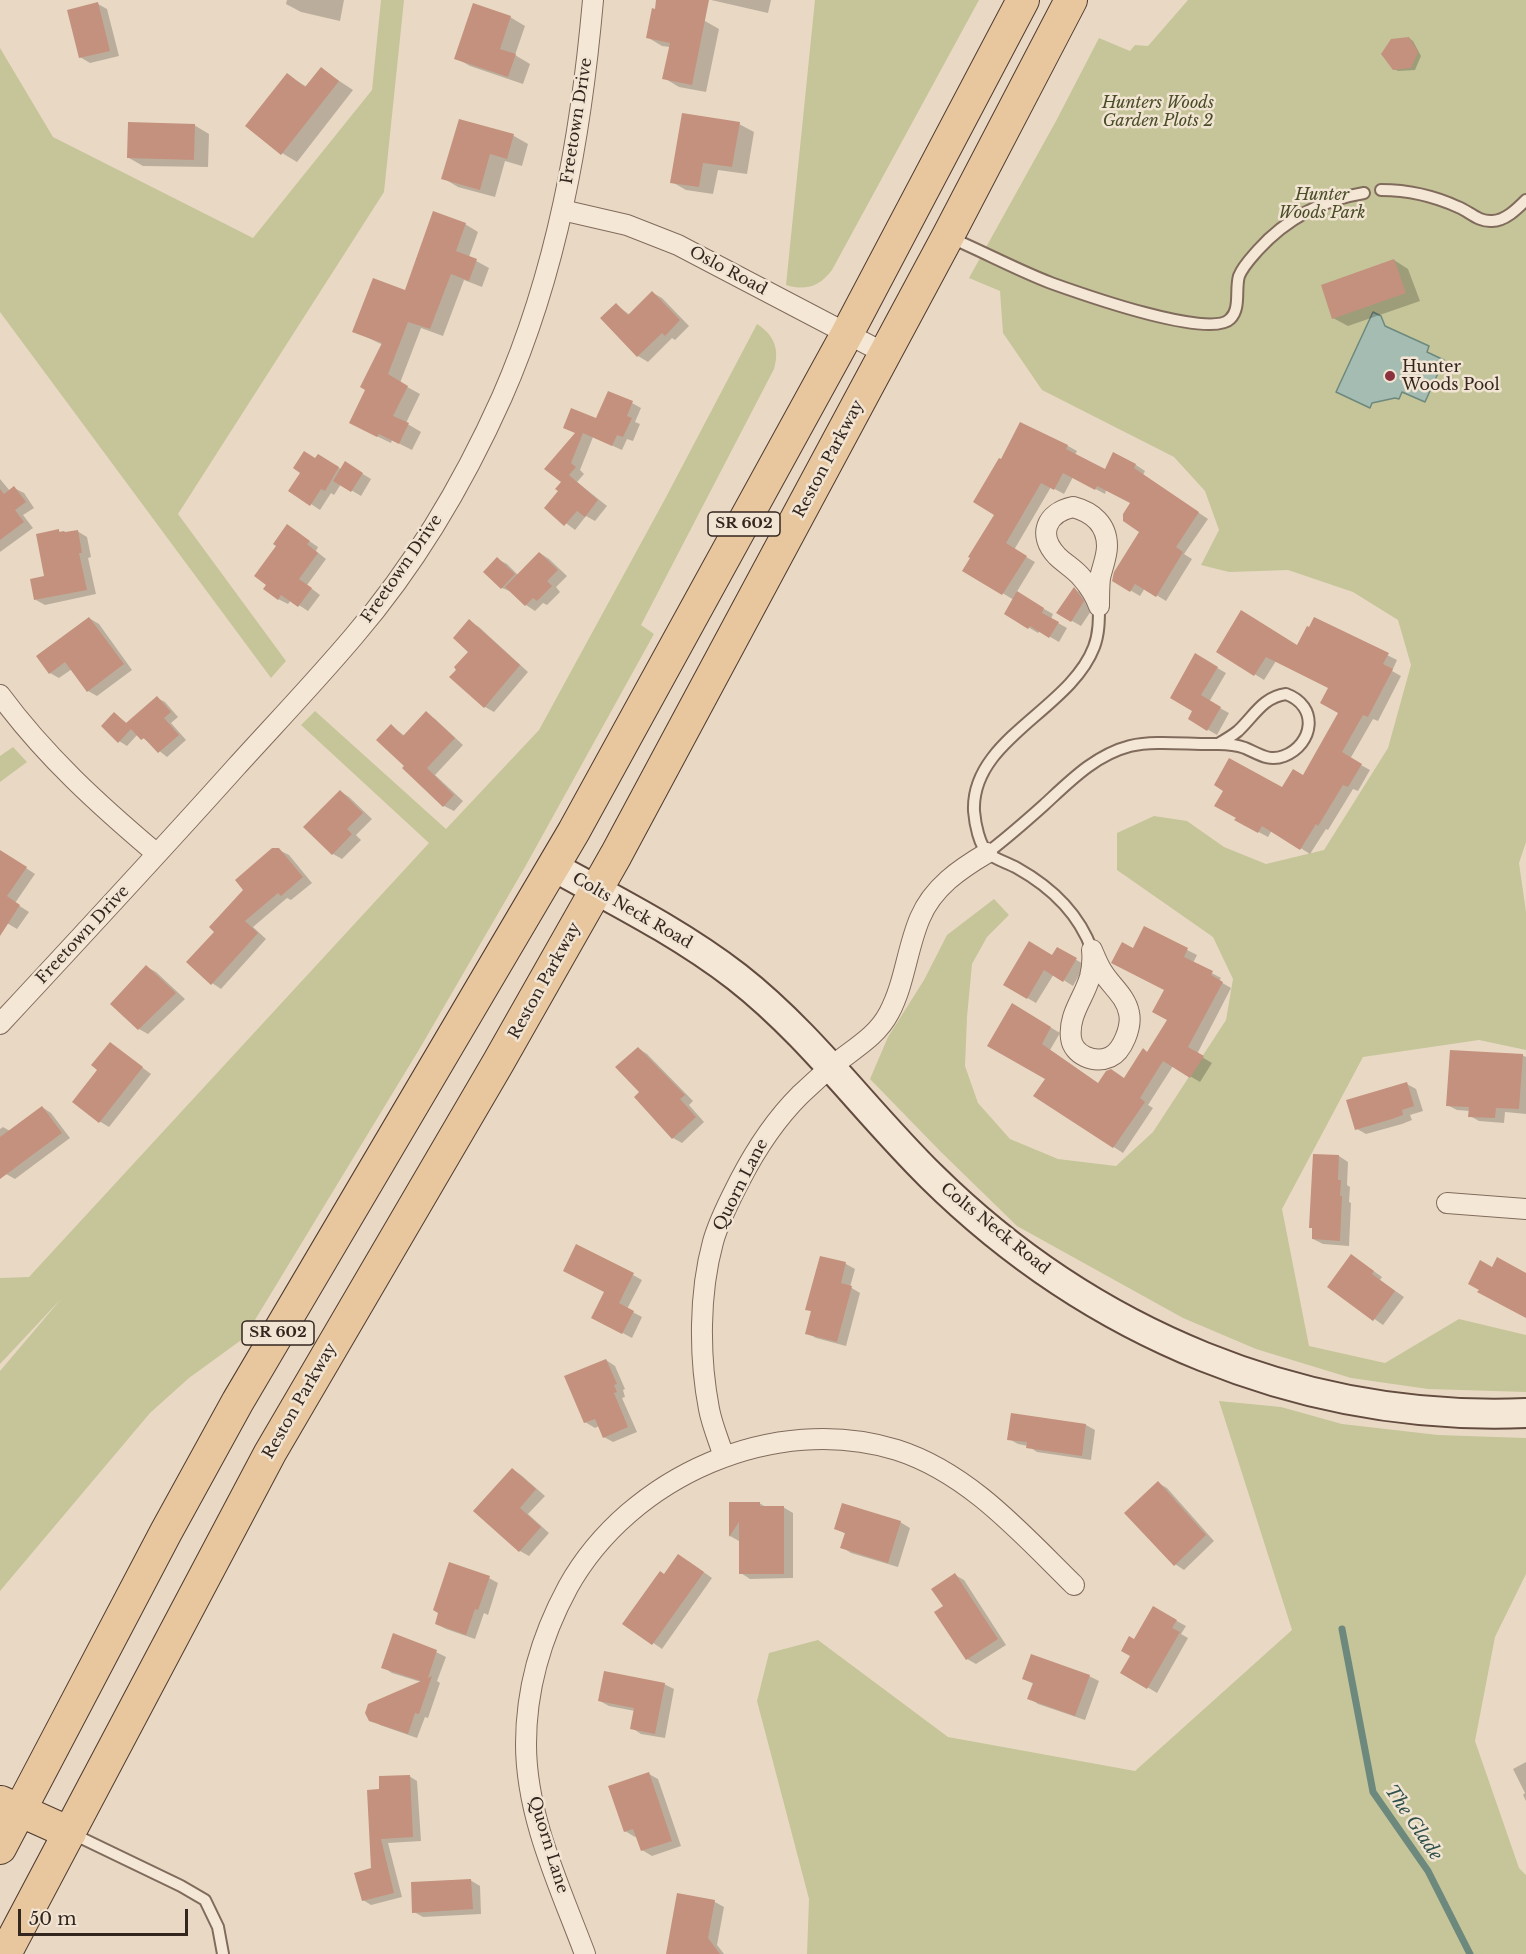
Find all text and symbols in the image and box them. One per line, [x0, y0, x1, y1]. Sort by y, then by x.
street label: Freetown Drive [558, 57, 596, 185]
park label: Hunters Woods Garden Plots 2 [1102, 93, 1214, 131]
park label: Hunter Woods Park [1279, 185, 1365, 223]
street label: Oslo Road [686, 243, 770, 299]
place label: Hunter Woods Pool [1402, 357, 1500, 395]
marker: Hunter Woods Pool [1383, 369, 1397, 383]
street label: Reston Parkway [790, 397, 868, 521]
street label: Freetown Drive [358, 511, 446, 627]
road number: SR 602 [708, 512, 780, 536]
street label: Colts Neck Road [569, 869, 695, 953]
street label: Freetown Drive [32, 882, 134, 988]
street label: Reston Parkway [505, 919, 585, 1043]
street label: Quorn Lane [710, 1136, 772, 1234]
street label: Colts Neck Road [936, 1179, 1054, 1279]
road number: SR 602 [242, 1321, 314, 1345]
street label: Reston Parkway [259, 1340, 341, 1462]
water label: The Glade [1380, 1781, 1446, 1865]
street label: Quorn Lane [524, 1794, 572, 1896]
scale bar [21, 1897, 190, 1935]
text: 50 m [29, 1908, 77, 1930]

